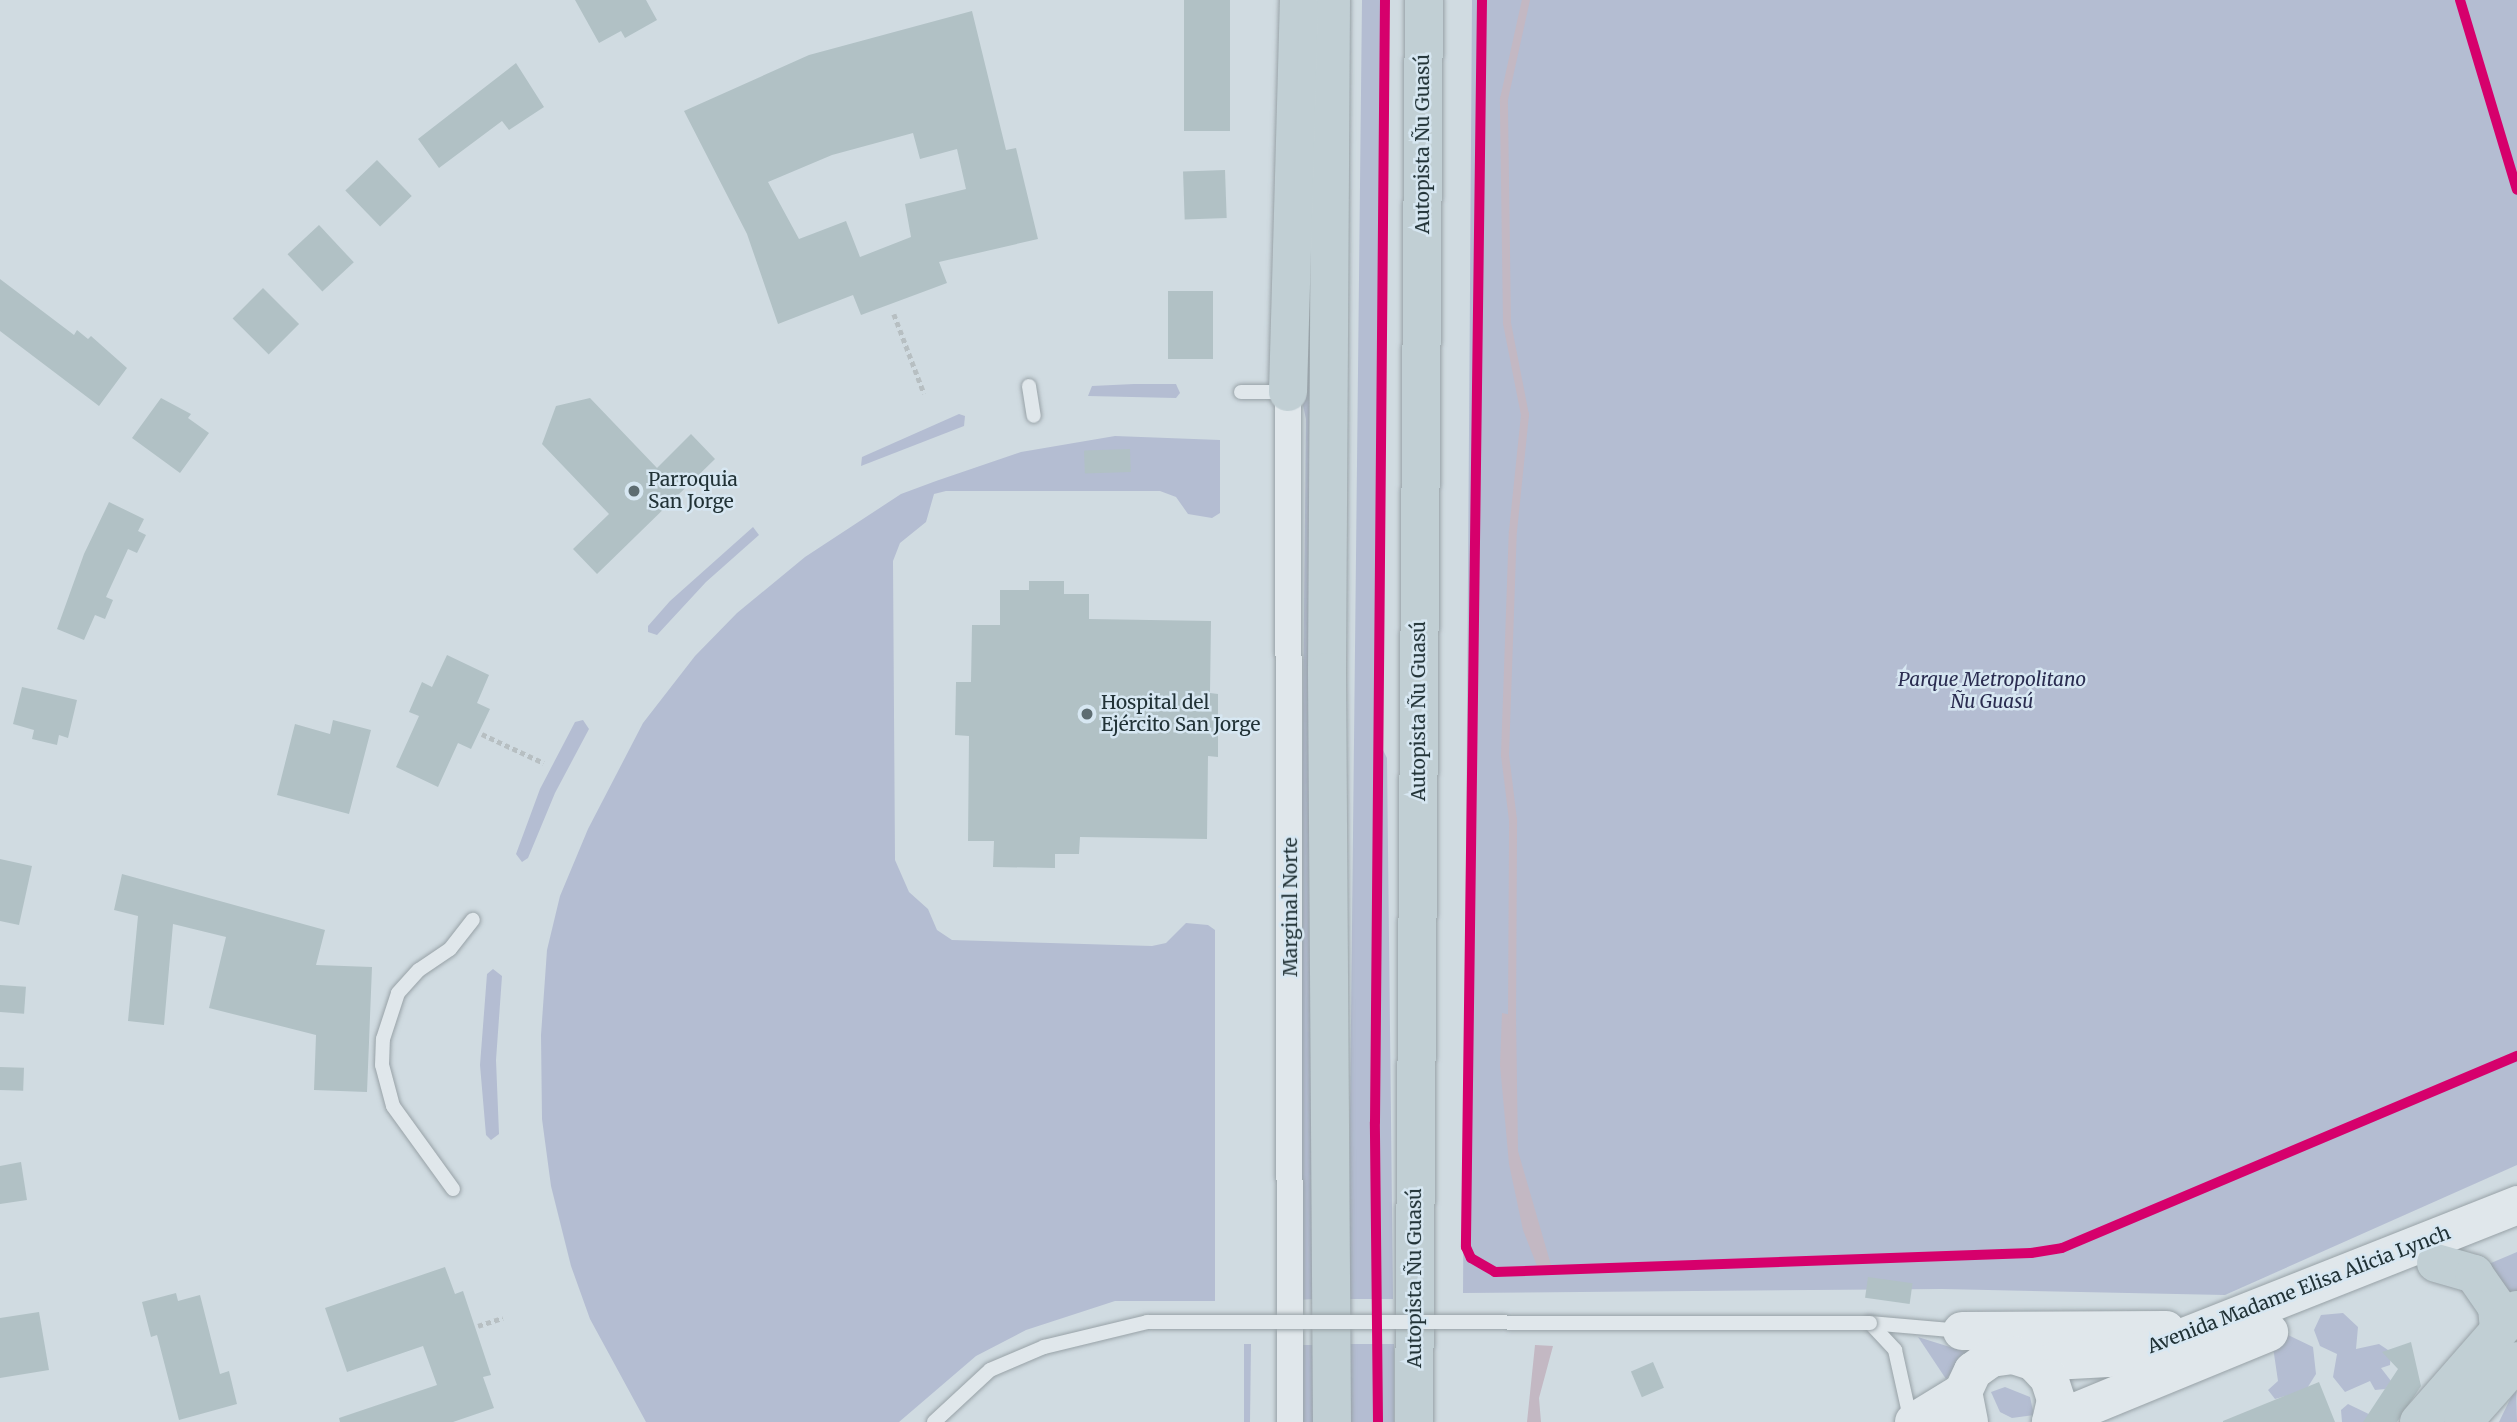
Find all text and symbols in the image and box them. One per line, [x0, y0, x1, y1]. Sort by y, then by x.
street label: Autopista Ñu Guasú [1412, 54, 1434, 234]
place label: Parroquia San Jorge [648, 469, 738, 513]
marker: Parroquia San Jorge [626, 483, 642, 499]
street label: Autopista Ñu Guasú [1408, 621, 1430, 801]
park label: Parque Metropolitano Ñu Guasú [1898, 669, 2086, 713]
place label: Hospital del Ejército San Jorge [1101, 692, 1260, 736]
marker: Hospital del Ejército San Jorge [1079, 706, 1095, 722]
street label: Marginal Norte [1280, 837, 1302, 977]
street label: Autopista Ñu Guasú [1404, 1188, 1426, 1368]
street label: Avenida Madame Elisa Alicia Lynch [2144, 1222, 2454, 1358]

